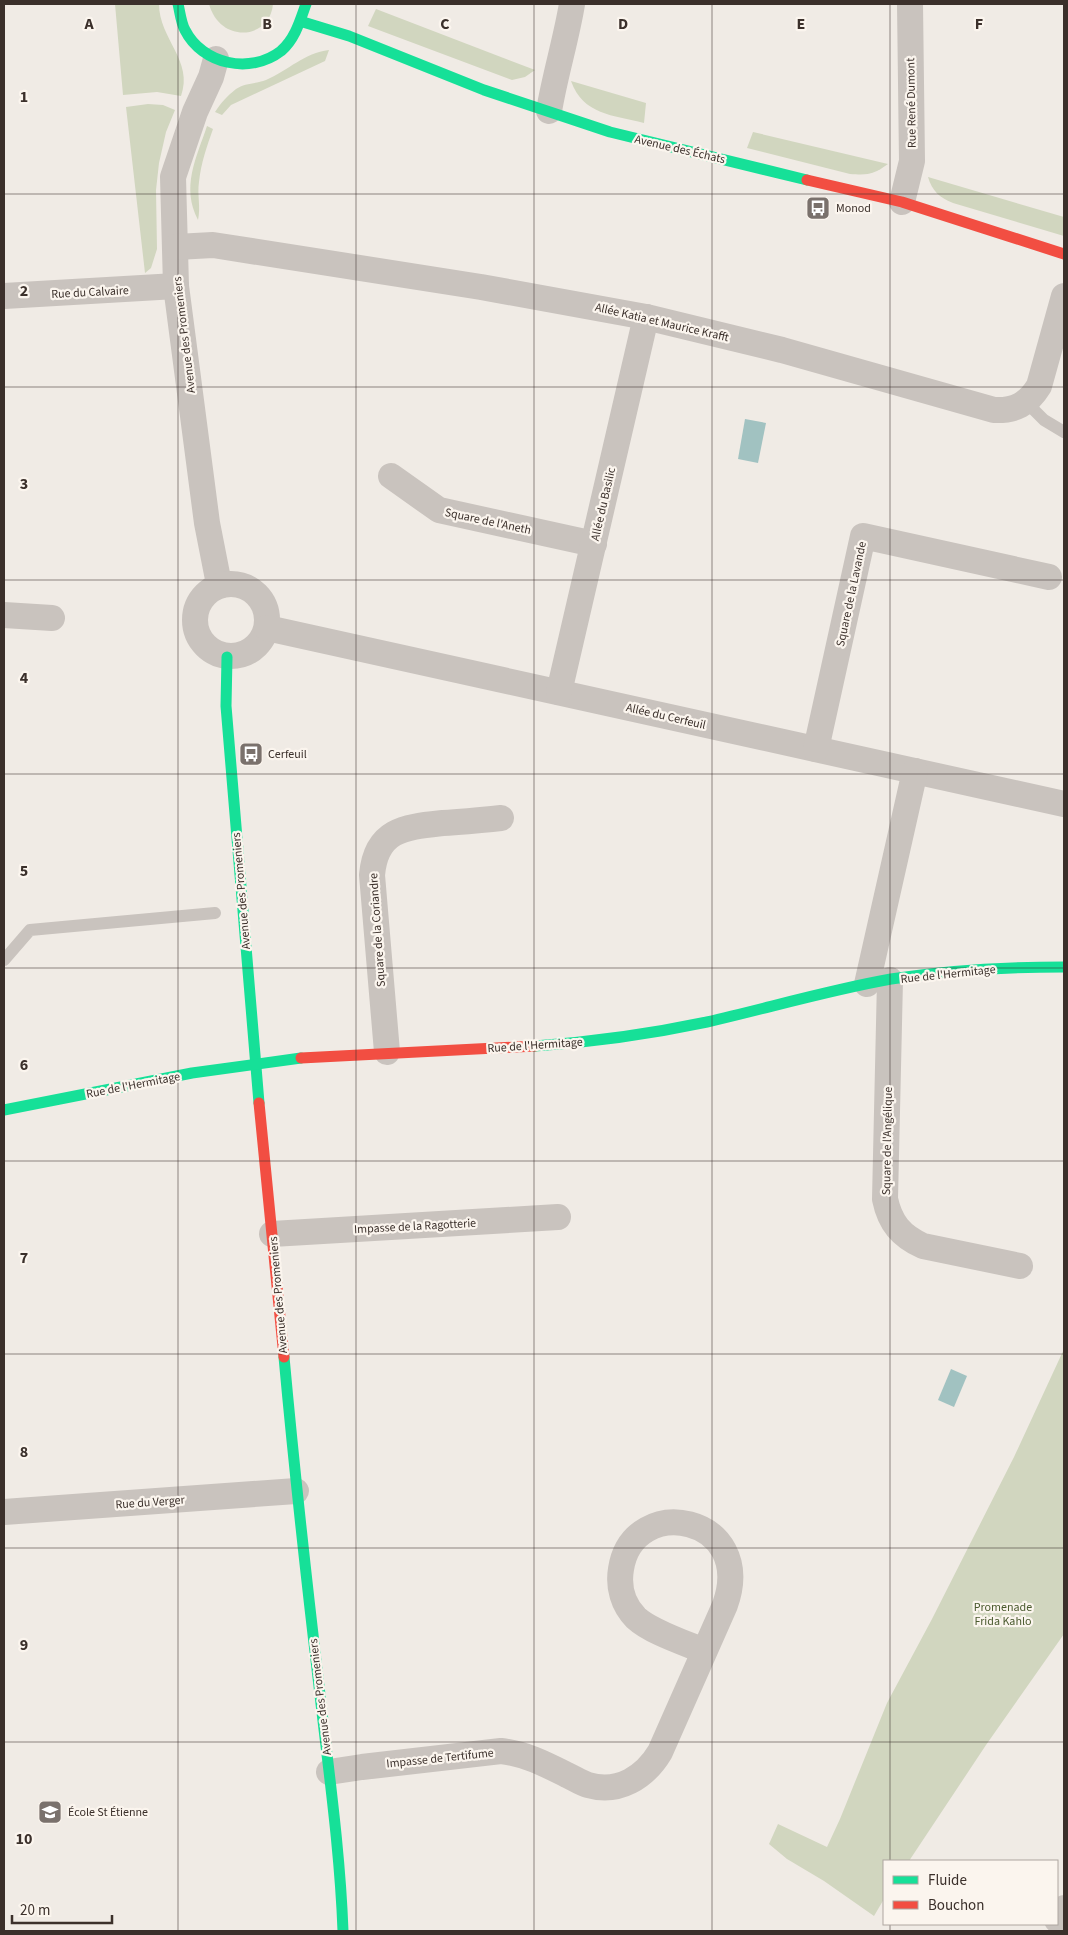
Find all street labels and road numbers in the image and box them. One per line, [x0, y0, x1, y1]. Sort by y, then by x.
street label: Rue René Dumont [902, 58, 921, 148]
street label: Avenue des Échats [633, 131, 727, 168]
street label: Avenue des Promeniers [169, 276, 200, 394]
street label: Rue du Calvaire [51, 282, 129, 303]
street label: Allée Katia et Maurice Krafft [593, 299, 731, 346]
street label: Allée du Basilic [587, 465, 620, 543]
street label: Square de l'Aneth [443, 504, 533, 539]
street label: Square de la Lavande [832, 540, 871, 648]
street label: Allée du Cerfeuil [624, 699, 707, 734]
street label: Avenue des Promeniers [228, 832, 255, 950]
street label: Square de la Coriandre [365, 872, 390, 988]
street label: Rue de l'Hermitage [900, 961, 996, 988]
street label: Rue de l'Hermitage [487, 1034, 583, 1057]
street label: Rue de l'Hermitage [85, 1068, 182, 1103]
street label: Square de l'Angélique [878, 1087, 897, 1195]
street label: Impasse de la Ragotterie [354, 1215, 477, 1238]
street label: Avenue des Promeniers [265, 1236, 292, 1354]
street label: Rue du Verger [115, 1492, 186, 1513]
street label: Avenue des Promeniers [305, 1638, 336, 1756]
street label: Impasse de Tertifume [386, 1744, 495, 1773]

